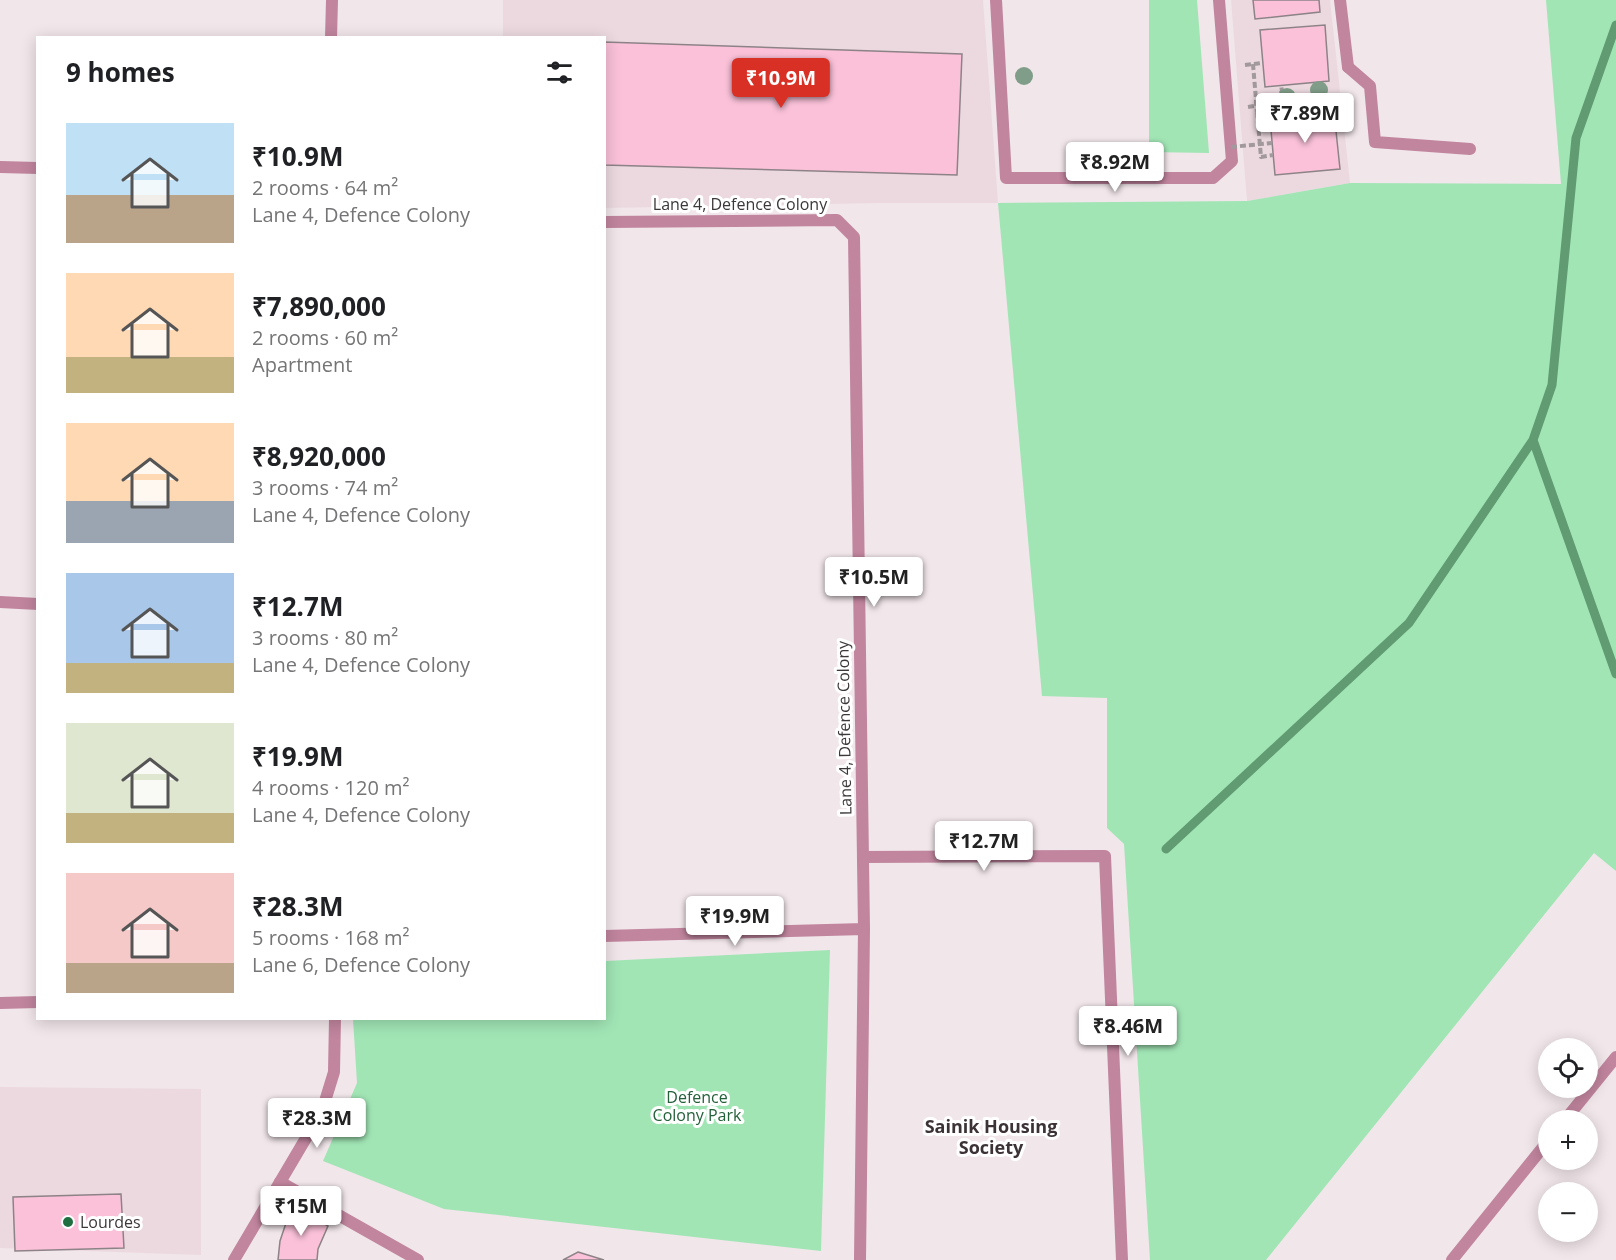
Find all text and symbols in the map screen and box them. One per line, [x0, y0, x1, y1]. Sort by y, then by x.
text: 9 homes [66, 54, 175, 90]
icon: filters [543, 56, 576, 89]
pin: ₹10.9M [732, 58, 830, 109]
text: ₹10.9M [746, 64, 816, 91]
pin: ₹7.89M [1256, 93, 1354, 144]
text: ₹7.89M [1270, 99, 1340, 126]
text: ₹10.9M [252, 138, 343, 174]
pin: ₹8.92M [1066, 142, 1164, 193]
icon: home [114, 147, 186, 219]
text: ₹8.92M [1080, 148, 1150, 175]
text: 2 rooms · 64 m² [252, 174, 398, 201]
street label: Lane 4, Defence Colony [653, 193, 828, 215]
text: Lane 4, Defence Colony [252, 201, 470, 228]
text: ₹7,890,000 [252, 288, 386, 324]
icon: home [114, 297, 186, 369]
text: 2 rooms · 60 m² [252, 324, 398, 351]
text: Apartment [252, 351, 352, 378]
text: ₹8,920,000 [252, 438, 386, 474]
icon: home [114, 447, 186, 519]
text: 3 rooms · 74 m² [252, 474, 398, 501]
text: Lane 4, Defence Colony [252, 501, 470, 528]
pin: ₹10.5M [825, 557, 923, 608]
text: ₹10.5M [839, 563, 909, 590]
text: ₹12.7M [252, 588, 343, 624]
icon: home [114, 597, 186, 669]
text: 3 rooms · 80 m² [252, 624, 398, 651]
street label: Lane 4, Defence Colony [831, 640, 857, 815]
text: Lane 4, Defence Colony [252, 651, 470, 678]
text: ₹19.9M [252, 738, 343, 774]
icon: home [114, 747, 186, 819]
text: 4 rooms · 120 m² [252, 774, 410, 801]
text: Lane 4, Defence Colony [252, 801, 470, 828]
pin: ₹12.7M [935, 821, 1033, 872]
text: ₹12.7M [949, 827, 1019, 854]
text: ₹28.3M [252, 888, 343, 924]
pin: ₹19.9M [686, 896, 784, 947]
icon: home [114, 897, 186, 969]
text: ₹19.9M [700, 902, 770, 929]
text: 5 rooms · 168 m² [252, 924, 410, 951]
text: Lane 6, Defence Colony [252, 951, 470, 978]
pin: ₹8.46M [1079, 1006, 1177, 1057]
text: ₹8.46M [1093, 1012, 1163, 1039]
map controls [1538, 1038, 1598, 1242]
button: locate [1538, 1038, 1598, 1098]
park label: Defence Colony Park [653, 1086, 742, 1126]
pin: ₹28.3M [268, 1098, 366, 1149]
text: ₹28.3M [282, 1104, 352, 1131]
button: + [1538, 1110, 1598, 1170]
district label: Sainik Housing Society [925, 1114, 1057, 1159]
button: − [1538, 1182, 1598, 1242]
pin: ₹15M [265, 1186, 337, 1237]
text: ₹15M [274, 1192, 328, 1219]
place label: Lourdes [80, 1211, 141, 1233]
marker: Lourdes [61, 1215, 75, 1229]

